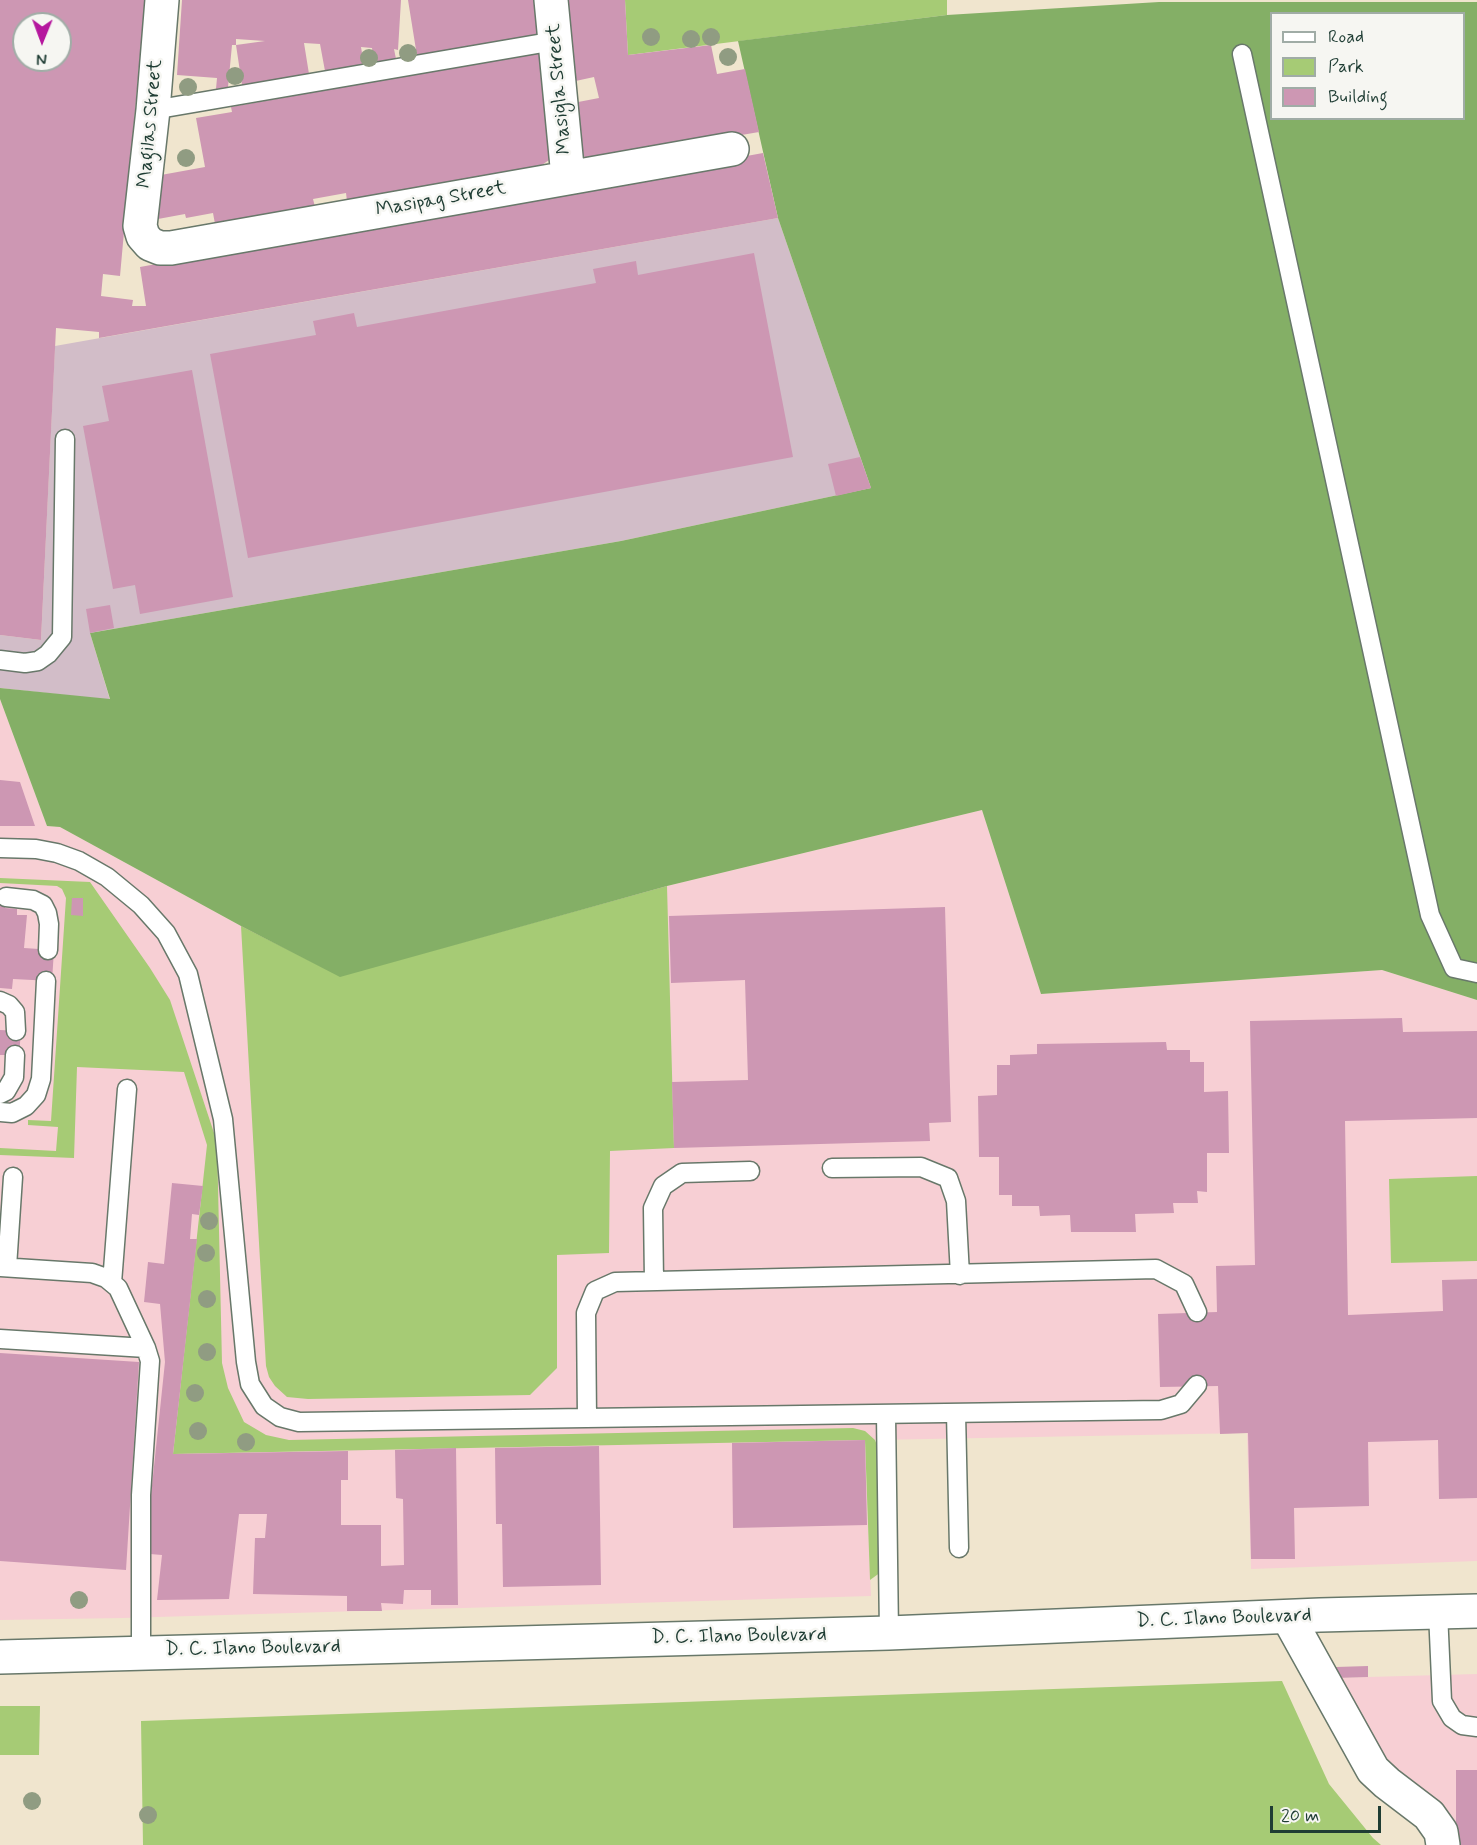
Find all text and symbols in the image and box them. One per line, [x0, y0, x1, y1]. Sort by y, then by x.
north arrow [12, 12, 72, 72]
legend [1270, 12, 1465, 120]
street label: Masigla Street [542, 23, 578, 155]
text: Road [1328, 25, 1364, 49]
text: N [36, 48, 47, 69]
text: Park [1328, 55, 1364, 79]
street label: Magilas Street [133, 59, 169, 189]
text: Building [1328, 85, 1388, 109]
street label: Masipag Street [374, 177, 508, 223]
street label: D. C. Ilano Boulevard [1136, 1604, 1312, 1634]
street label: D. C. Ilano Boulevard [651, 1623, 827, 1651]
street label: D. C. Ilano Boulevard [165, 1635, 341, 1663]
scale bar [1273, 1794, 1384, 1832]
text: 20 m [1281, 1804, 1319, 1828]

